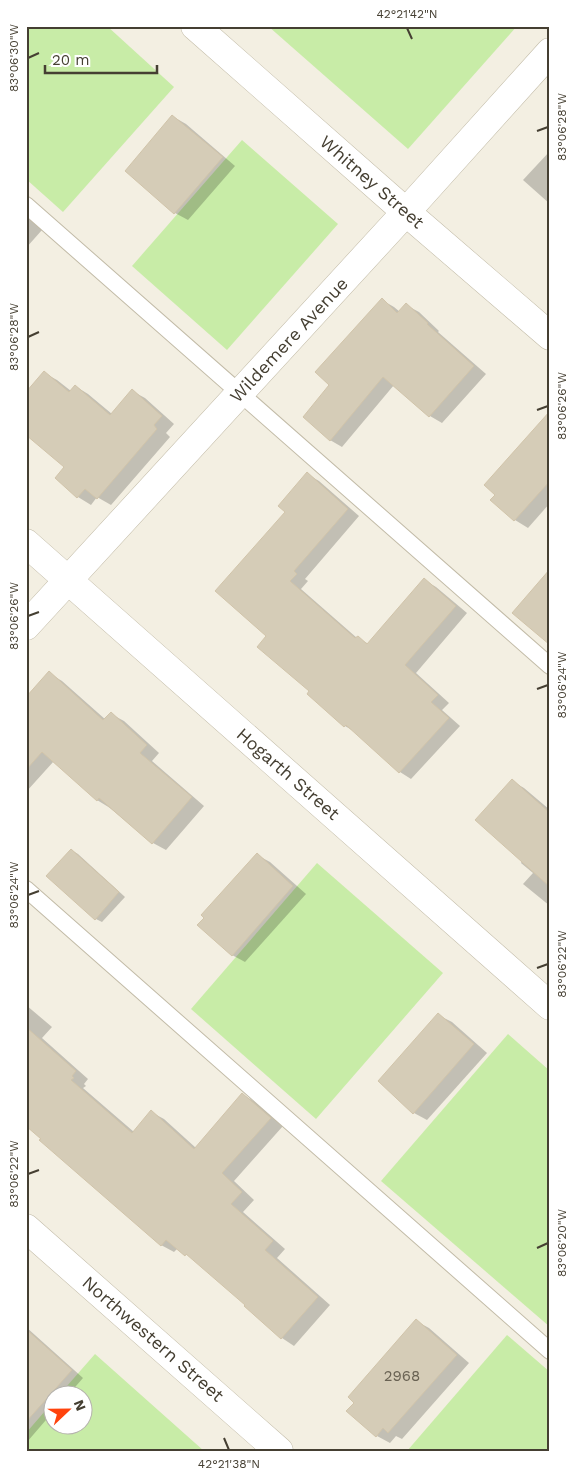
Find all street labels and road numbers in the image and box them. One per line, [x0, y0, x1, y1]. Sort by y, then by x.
street label: Whitney Street [316, 131, 429, 233]
street label: Wildemere Avenue [225, 273, 352, 407]
street label: Hogarth Street [233, 723, 344, 824]
street label: Northwestern Street [78, 1272, 228, 1406]

